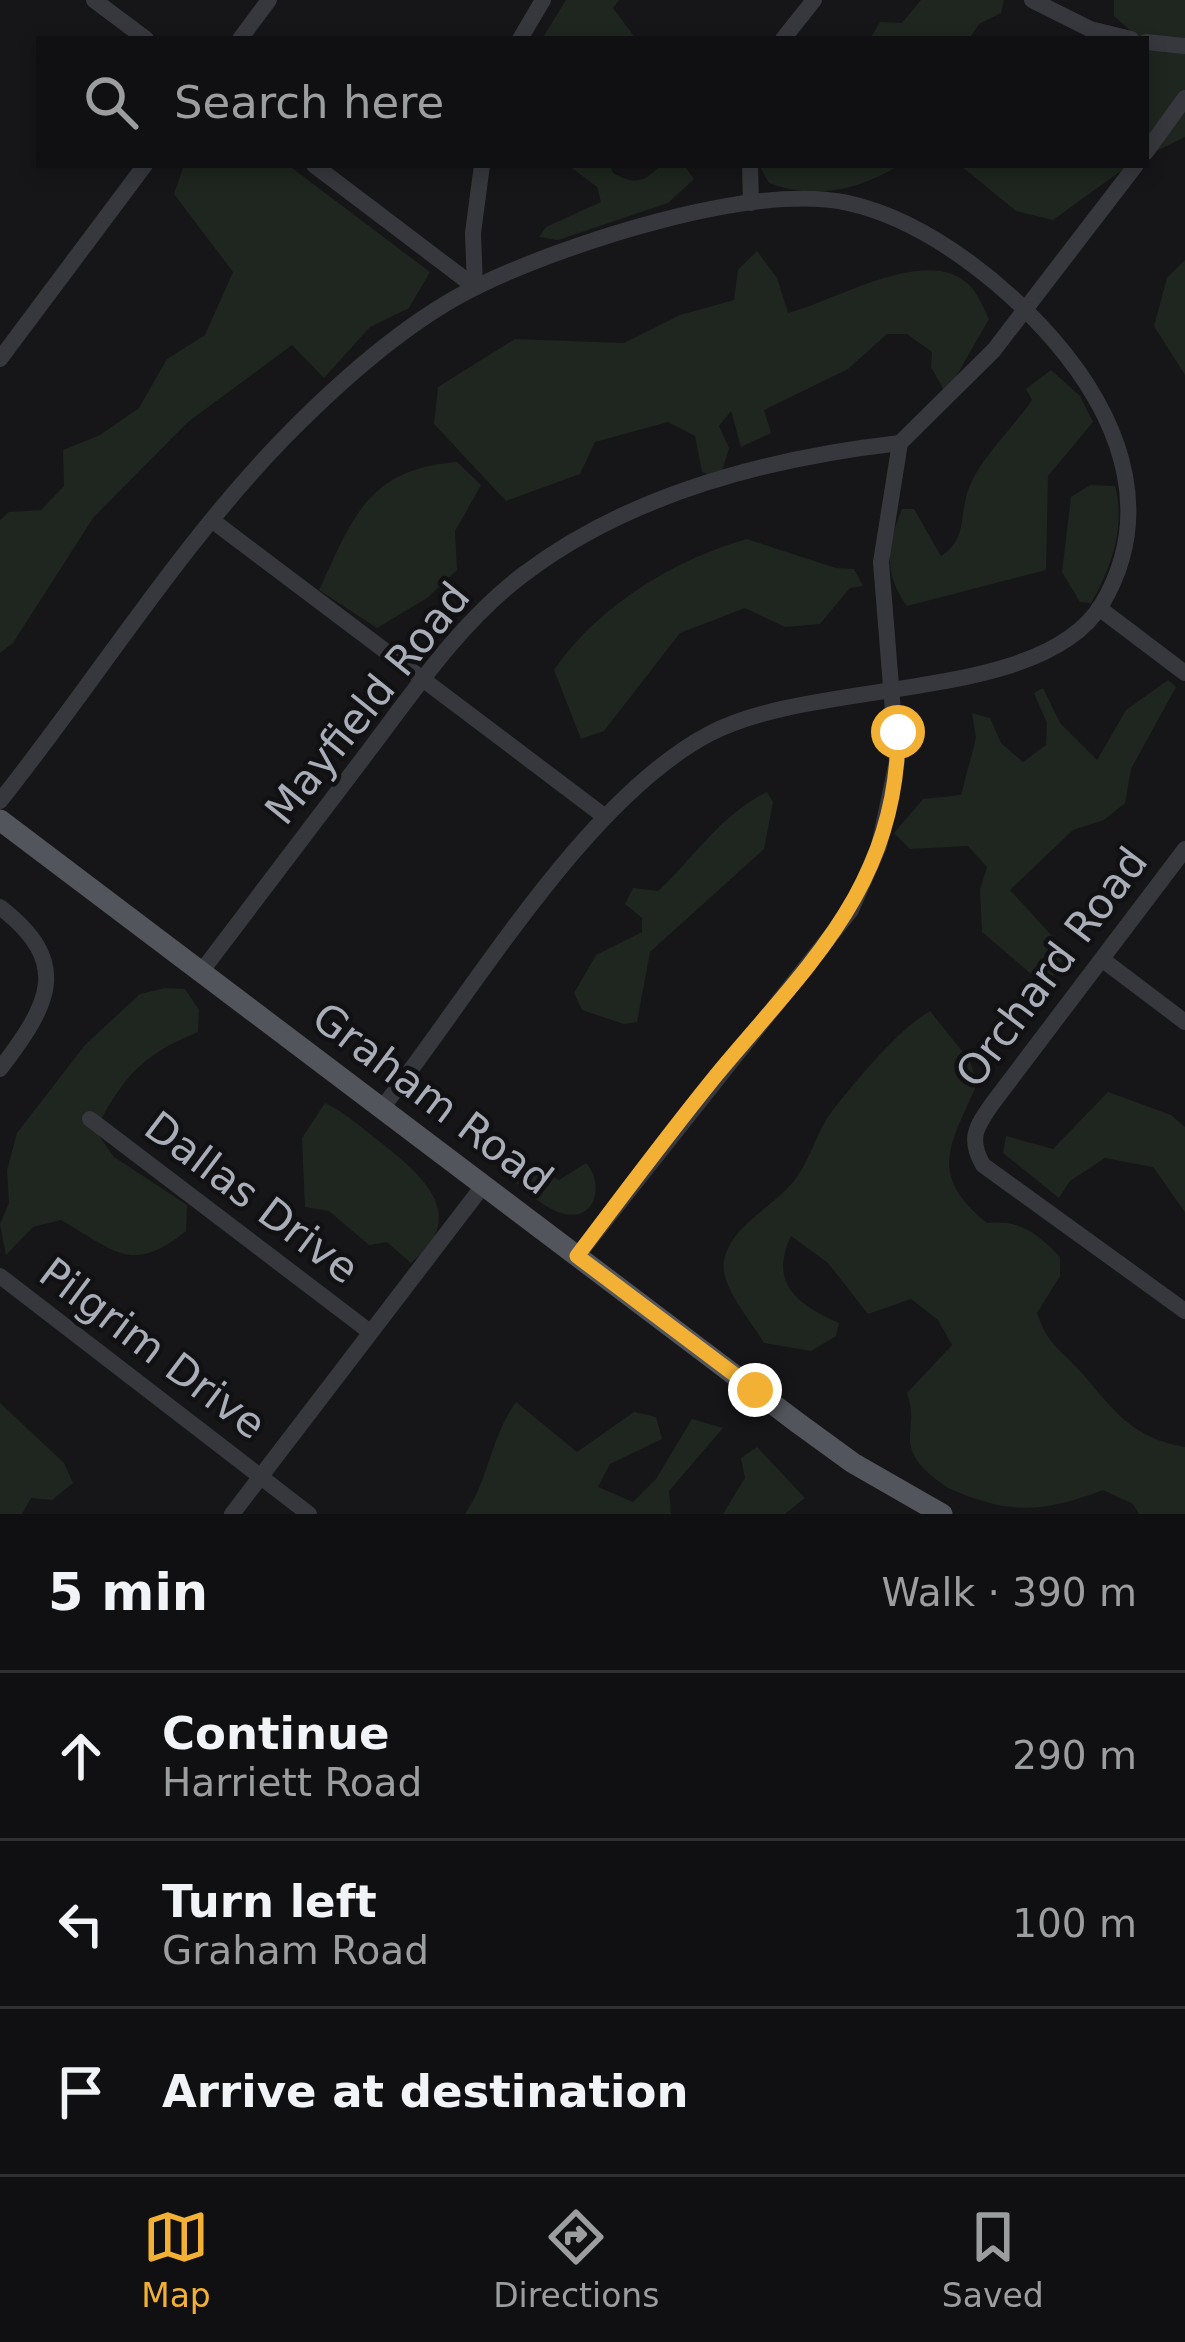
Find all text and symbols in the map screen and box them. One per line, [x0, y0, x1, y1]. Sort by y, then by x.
search box [36, 36, 1149, 168]
icon: search [78, 69, 144, 135]
text: Search here [174, 76, 444, 129]
street label: Mayfield Road [255, 573, 480, 834]
route start [871, 705, 925, 759]
street label: Orchard Road [946, 838, 1157, 1097]
street label: Graham Road [303, 992, 562, 1204]
street label: Dallas Drive [135, 1101, 368, 1294]
street label: Pilgrim Drive [30, 1248, 275, 1449]
route end [728, 1363, 782, 1417]
text: 5 min [48, 1563, 208, 1622]
text: Walk · 390 m [882, 1570, 1137, 1615]
text: Continue [162, 1707, 390, 1760]
icon: ahead [48, 1723, 114, 1789]
text: 290 m [1012, 1733, 1137, 1778]
text: Harriett Road [162, 1760, 422, 1805]
text: Turn left [162, 1875, 377, 1928]
icon: left [48, 1891, 114, 1957]
text: 100 m [1012, 1901, 1137, 1946]
text: Graham Road [162, 1928, 429, 1973]
icon: arrive [48, 2059, 114, 2125]
text: Arrive at destination [162, 2065, 688, 2118]
tab: Map [141, 2204, 211, 2315]
tab: Directions [493, 2204, 659, 2315]
tab: Saved [942, 2204, 1044, 2315]

